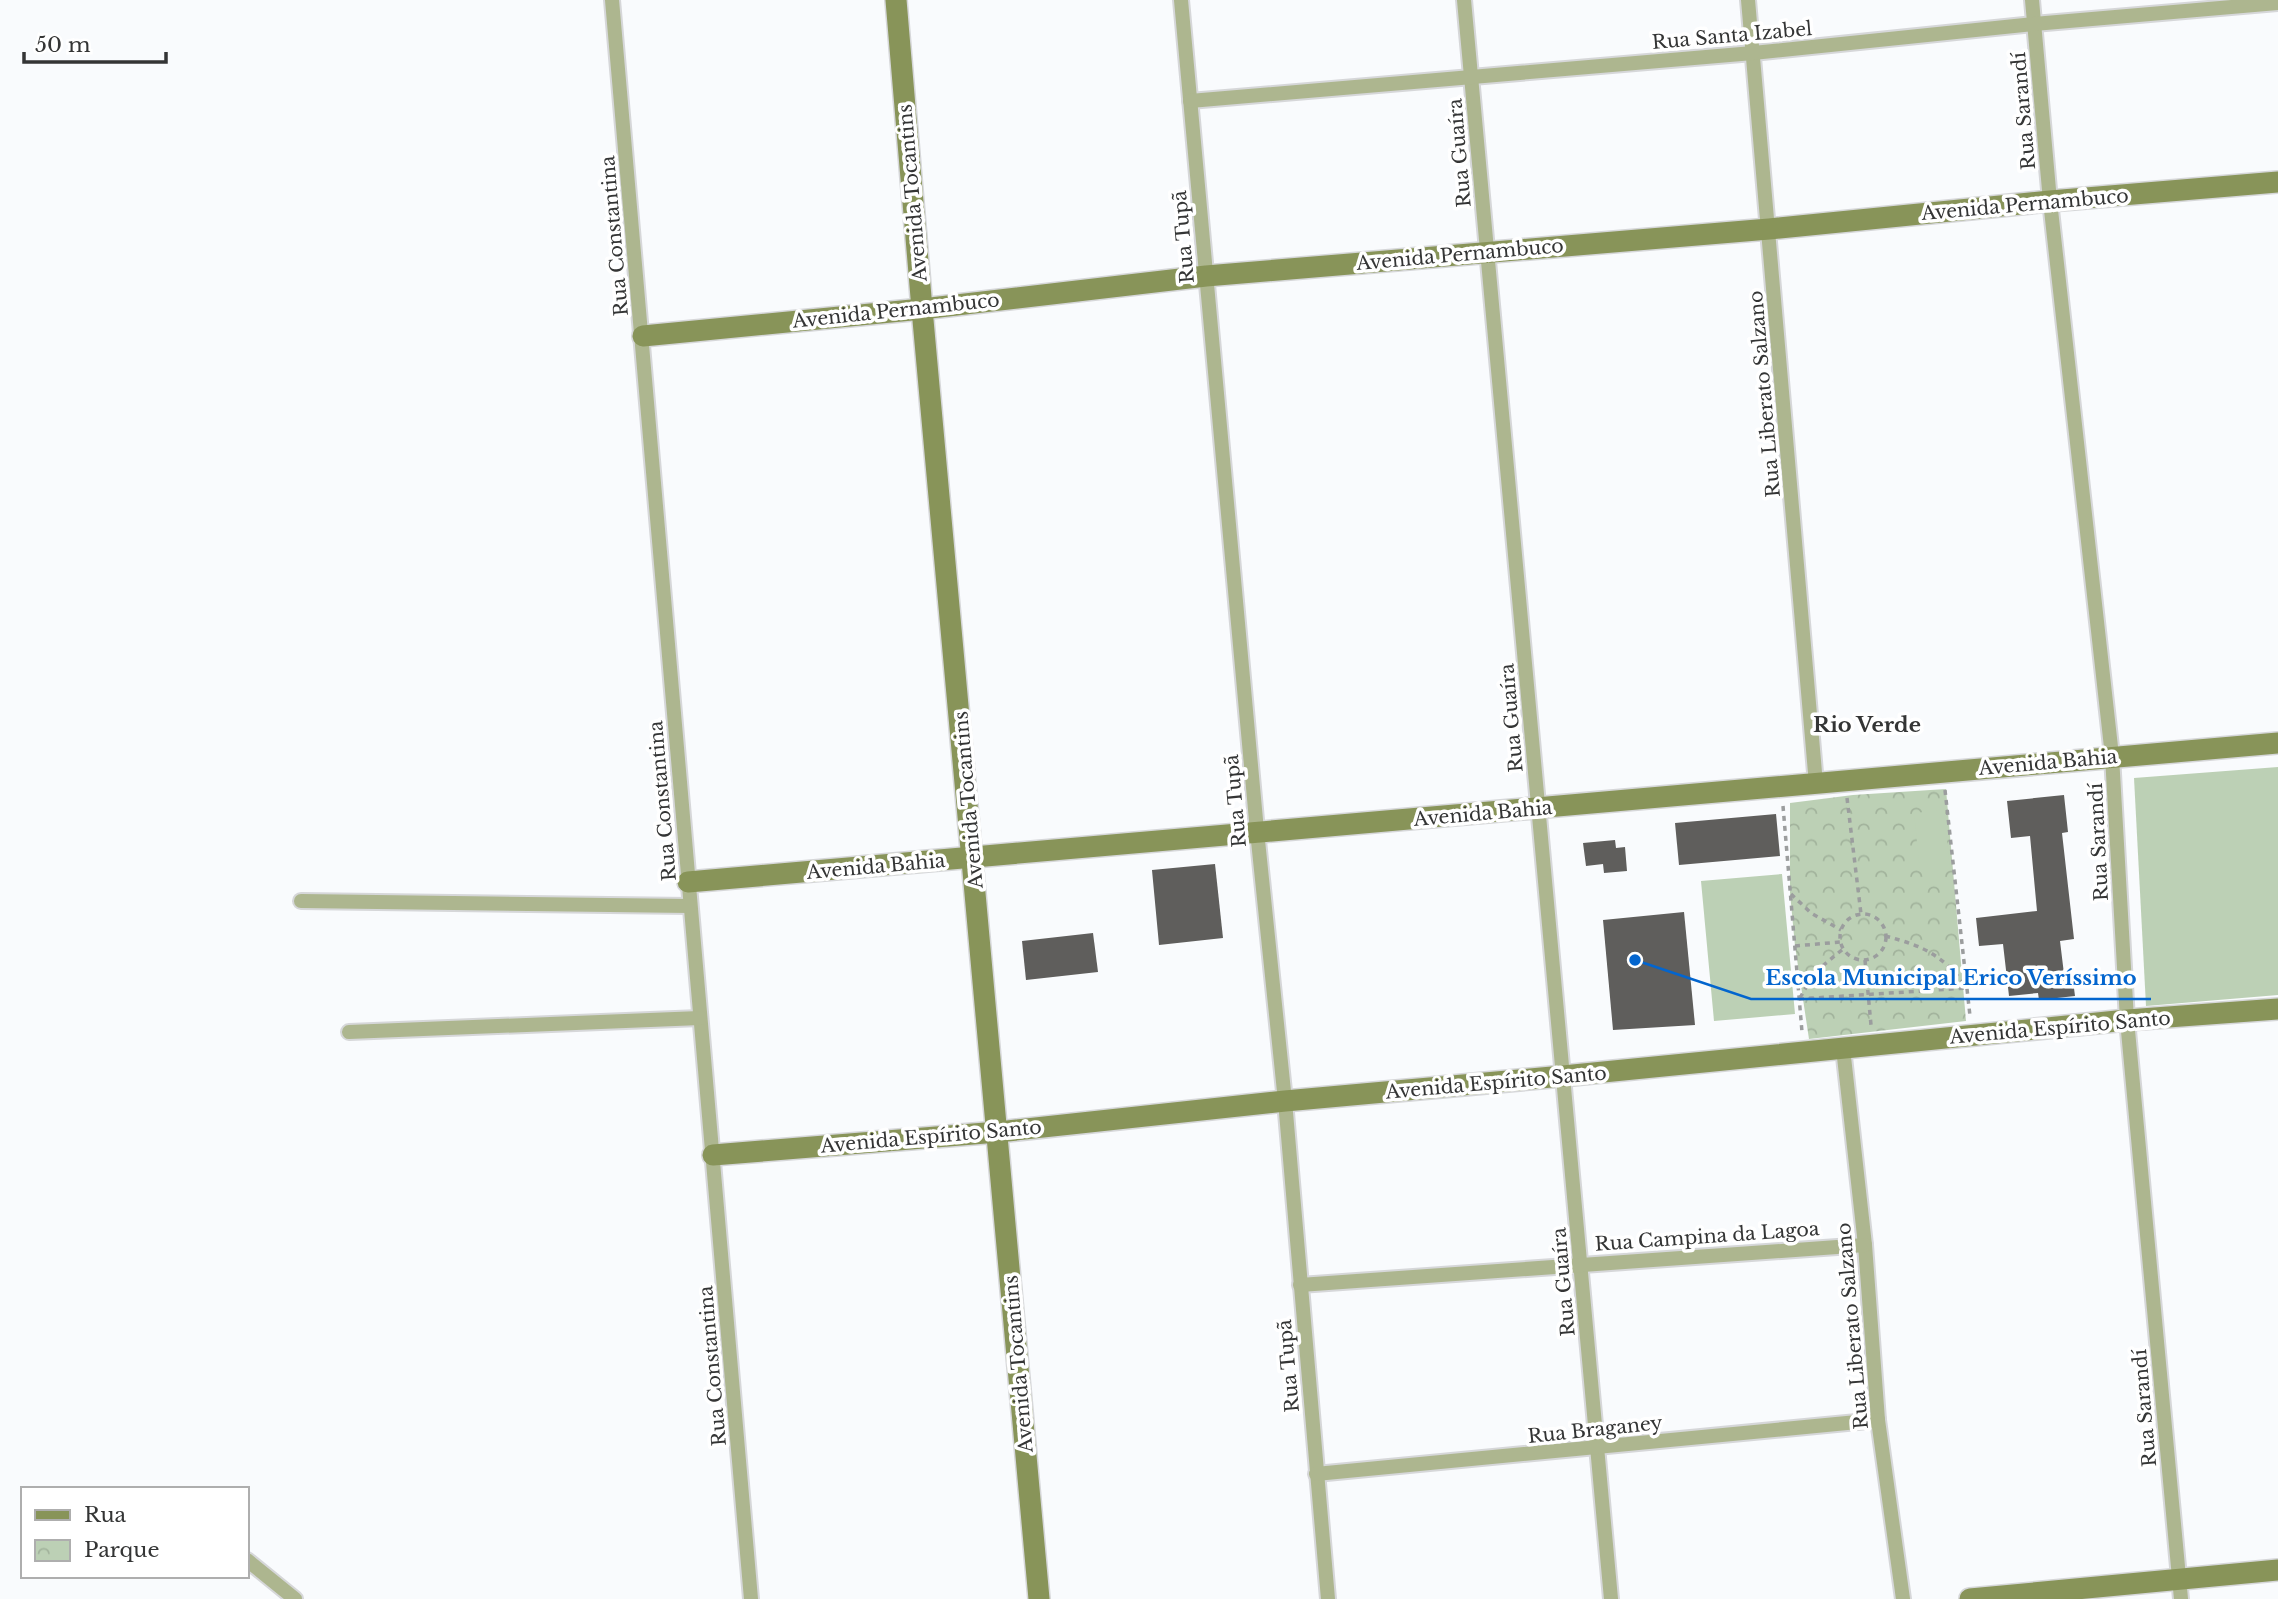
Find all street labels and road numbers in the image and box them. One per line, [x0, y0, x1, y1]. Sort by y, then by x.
street label: Rua Santa Izabel [1651, 17, 1813, 54]
street label: Rua Sarandí [2007, 51, 2040, 171]
street label: Rua Guaíra [1443, 97, 1476, 208]
street label: Avenida Tocantins [893, 103, 932, 284]
street label: Rua Constantina [596, 154, 633, 317]
street label: Avenida Pernambuco [1919, 184, 2130, 225]
street label: Rua Tupã [1168, 189, 1199, 284]
street label: Avenida Pernambuco [1354, 234, 1565, 275]
street label: Avenida Pernambuco [790, 288, 1001, 333]
street label: Rua Liberato Salzano [1744, 290, 1785, 498]
street label: Rua Guaíra [1495, 662, 1528, 773]
street label: Avenida Tocantins [949, 710, 988, 891]
street label: Rua Constantina [644, 719, 681, 882]
street label: Avenida Bahia [1977, 745, 2119, 780]
street label: Rua Tupã [1220, 753, 1251, 848]
street label: Rua Sarandí [2084, 782, 2113, 902]
street label: Avenida Bahia [1412, 796, 1554, 831]
street label: Avenida Bahia [805, 849, 947, 884]
street label: Avenida Espírito Santo [1948, 1006, 2171, 1049]
street label: Avenida Espírito Santo [1384, 1061, 1607, 1104]
street label: Avenida Espírito Santo [819, 1115, 1042, 1158]
street label: Rua Campina da Lagoa [1594, 1217, 1821, 1256]
street label: Rua Liberato Salzano [1832, 1222, 1873, 1430]
street label: Rua Guaíra [1547, 1226, 1580, 1337]
street label: Avenida Tocantins [999, 1274, 1038, 1455]
street label: Rua Constantina [694, 1284, 731, 1447]
street label: Rua Tupã [1273, 1318, 1304, 1413]
street label: Rua Sarandí [2128, 1348, 2161, 1468]
street label: Rua Braganey [1527, 1411, 1664, 1448]

